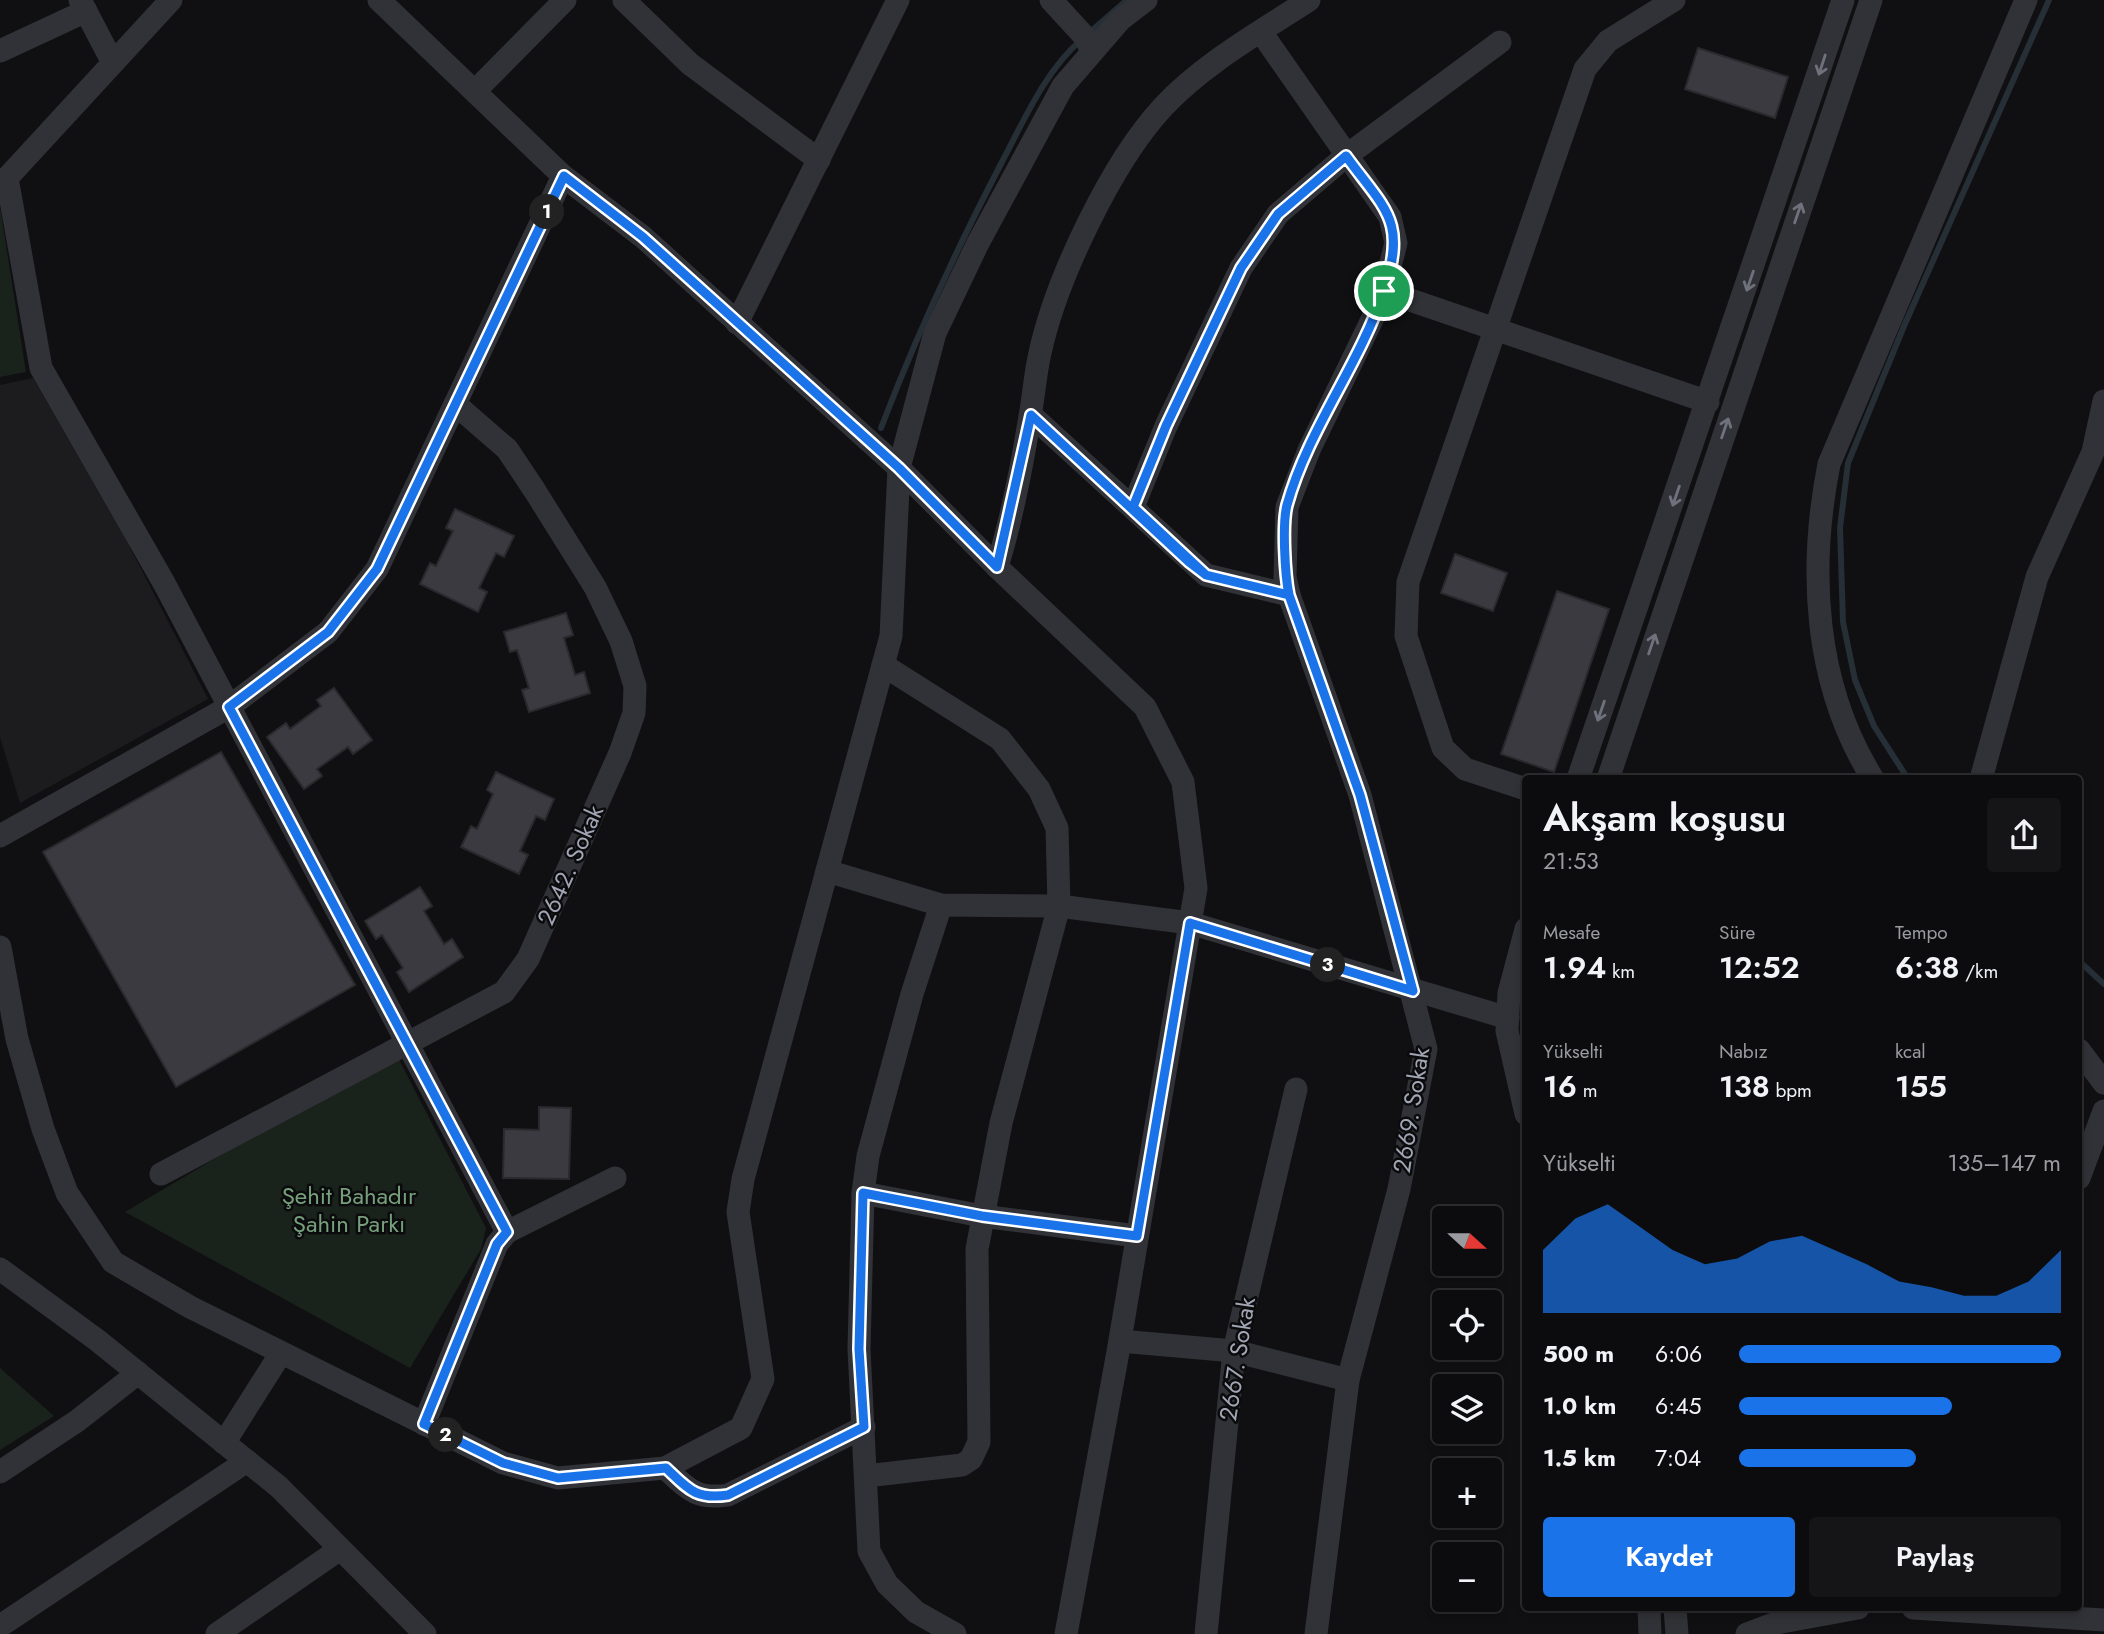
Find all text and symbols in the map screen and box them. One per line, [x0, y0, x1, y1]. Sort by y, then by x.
one-way arrow [1815, 53, 1827, 75]
pin: 1 [530, 194, 564, 230]
text: 1 [542, 198, 551, 225]
one-way arrow [1792, 202, 1805, 224]
pin [1354, 261, 1414, 321]
one-way arrow [1743, 269, 1755, 291]
icon: arrive [1365, 272, 1403, 310]
one-way arrow [1720, 418, 1732, 440]
one-way arrow [1669, 484, 1681, 506]
one-way arrow [1647, 633, 1659, 655]
one-way arrow [1594, 699, 1606, 721]
text: Akşam koşusu [1543, 790, 1786, 845]
button: share [1987, 798, 2061, 872]
street label: 2642. Sokak [528, 799, 612, 931]
text: 21:53 [1543, 844, 1599, 878]
text: Mesafe [1543, 919, 1600, 946]
text: Süre [1719, 919, 1755, 946]
text: Tempo [1895, 919, 1948, 946]
text: 1.94 [1543, 946, 1606, 989]
text: 12:52 [1719, 946, 1800, 989]
text: 6:38 [1895, 946, 1960, 989]
pin: 3 [1310, 948, 1346, 982]
text: 3 [1322, 951, 1333, 978]
text: km [1606, 958, 1635, 985]
text: /km [1960, 958, 1998, 985]
text: Yükselti [1543, 1038, 1603, 1065]
text: Nabız [1719, 1038, 1767, 1065]
text: kcal [1895, 1038, 1926, 1065]
street label: 2669. Sokak [1384, 1044, 1438, 1175]
text: 16 [1543, 1065, 1577, 1108]
text: 138 [1719, 1065, 1770, 1108]
text: 155 [1895, 1065, 1947, 1108]
text: m [1577, 1077, 1597, 1104]
text: bpm [1770, 1077, 1812, 1104]
text: Yükselti [1543, 1146, 1616, 1180]
text: 135–147 m [1947, 1146, 2061, 1180]
park label: Şehit Bahadır Şahin Parkı [282, 1178, 417, 1241]
north arrow [1432, 1206, 1502, 1276]
map controls [1432, 1206, 1502, 1612]
button: locate [1432, 1290, 1502, 1360]
street label: 2667. Sokak [1210, 1294, 1264, 1423]
text: 500 m [1543, 1337, 1614, 1371]
text: 6:06 [1655, 1337, 1702, 1371]
button: layers [1432, 1374, 1502, 1444]
text: 1.0 km [1543, 1389, 1616, 1423]
text: 6:45 [1655, 1389, 1702, 1423]
pin: 2 [428, 1418, 464, 1452]
text: 2 [439, 1421, 452, 1448]
text: 1.5 km [1543, 1441, 1616, 1475]
text: 7:04 [1655, 1441, 1701, 1475]
button: + [1432, 1458, 1502, 1528]
button: Kaydet [1543, 1517, 1795, 1597]
button: Paylaş [1809, 1517, 2061, 1597]
button: − [1432, 1542, 1502, 1612]

